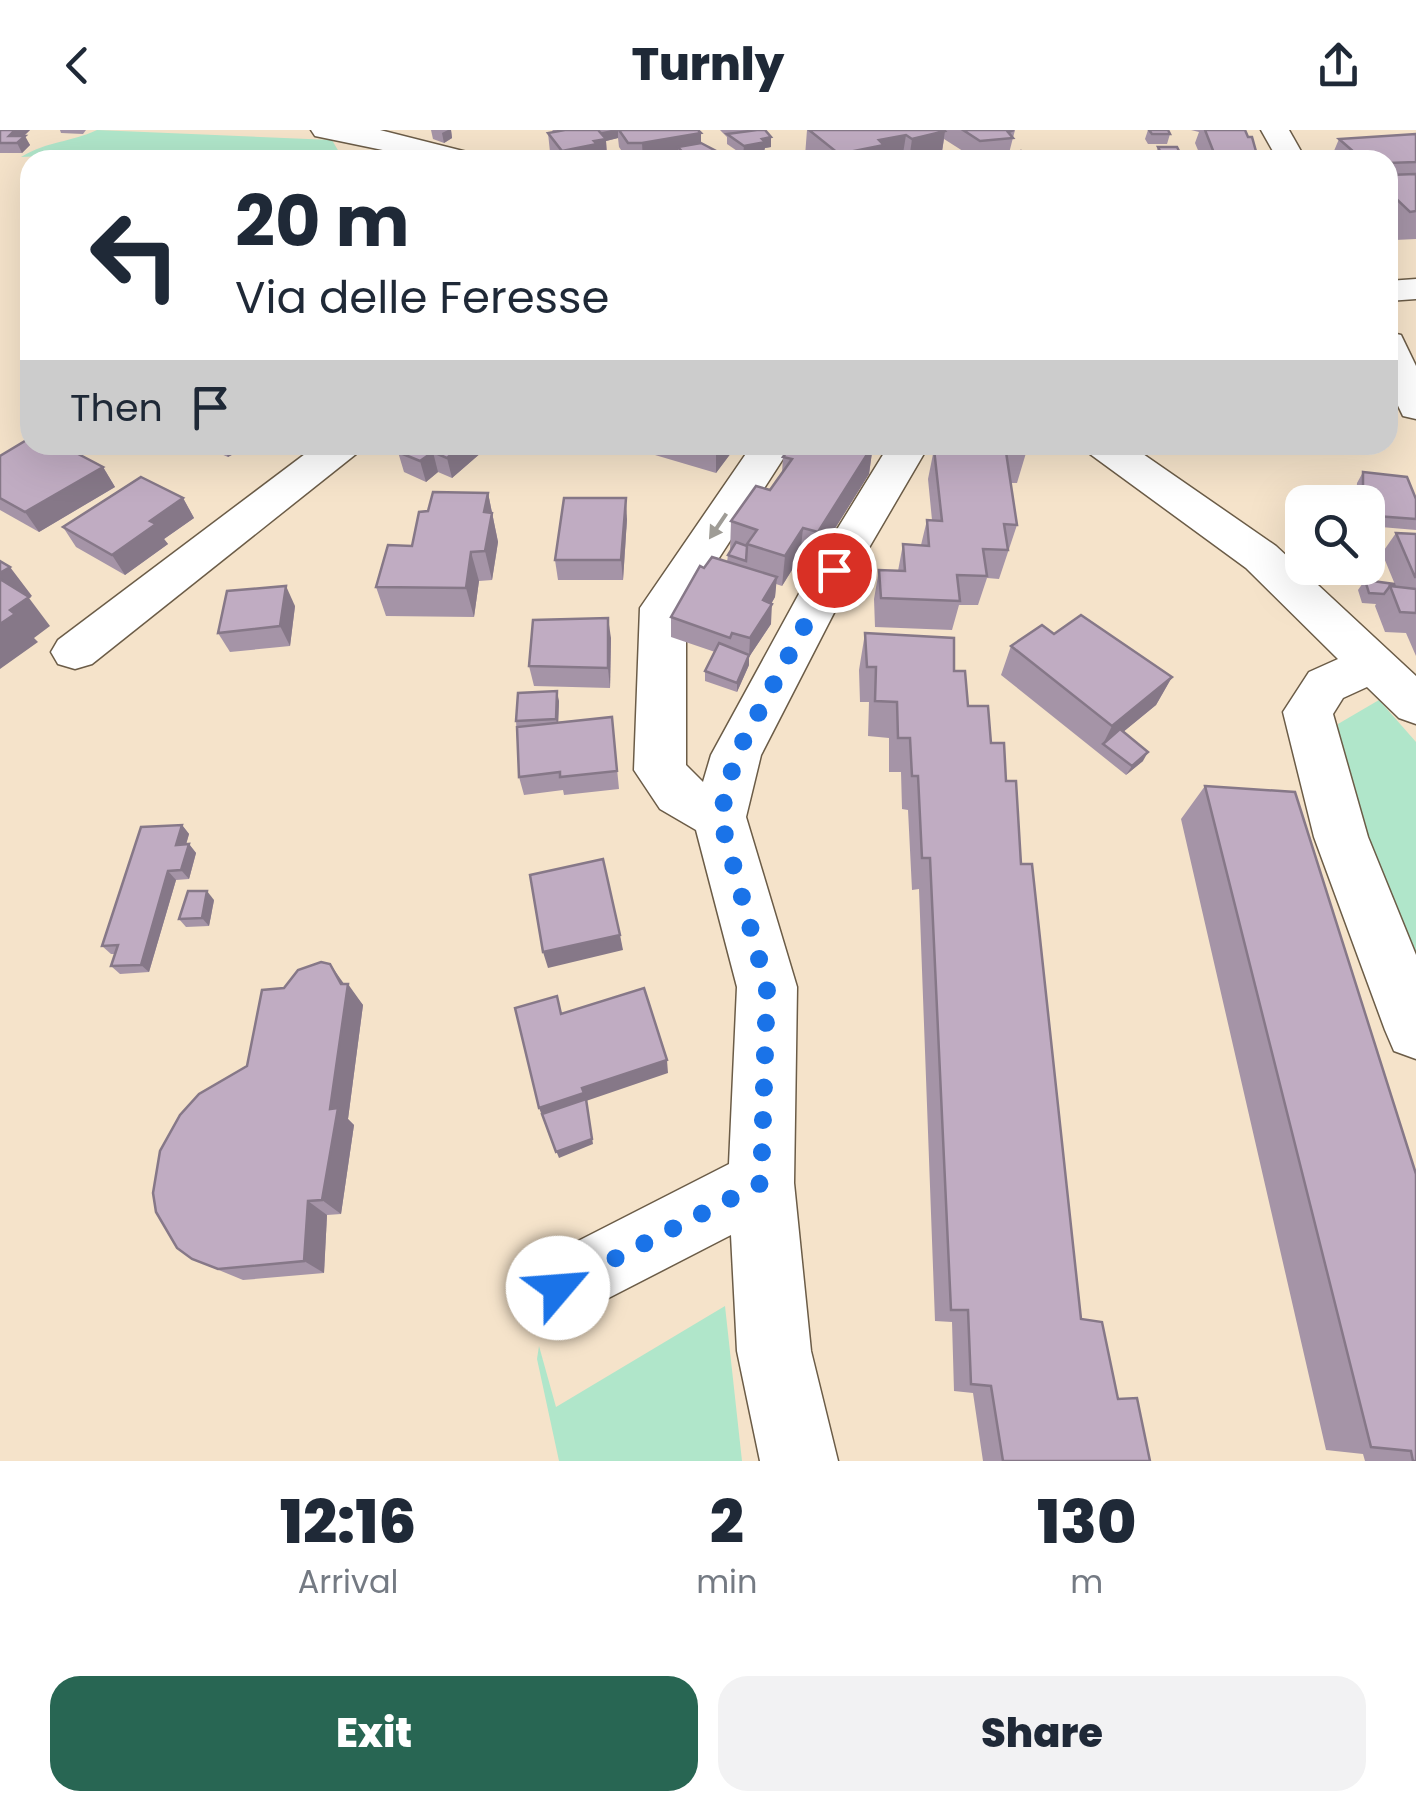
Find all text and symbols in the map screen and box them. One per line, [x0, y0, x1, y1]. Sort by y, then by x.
text: Turnly [632, 33, 784, 96]
icon: back [50, 38, 105, 93]
icon: share [1311, 38, 1366, 93]
text: 20 m [235, 172, 410, 271]
icon: left [70, 190, 200, 320]
text: Via delle Feresse [235, 266, 609, 329]
icon: arrive [183, 380, 238, 435]
text: Then [70, 381, 163, 434]
map controls [1285, 485, 1385, 585]
button: search [1285, 485, 1385, 585]
one-way arrow [709, 512, 728, 540]
pin [792, 528, 877, 613]
icon: arrive [807, 543, 862, 598]
position arrow [506, 1236, 610, 1340]
text: 12:16 [280, 1480, 416, 1564]
text: 2 [710, 1480, 744, 1564]
text: 130 [1037, 1480, 1136, 1564]
text: Arrival [298, 1559, 398, 1604]
text: min [696, 1559, 757, 1604]
text: m [1070, 1559, 1103, 1604]
button: Exit [50, 1676, 698, 1791]
button: Share [718, 1676, 1366, 1791]

